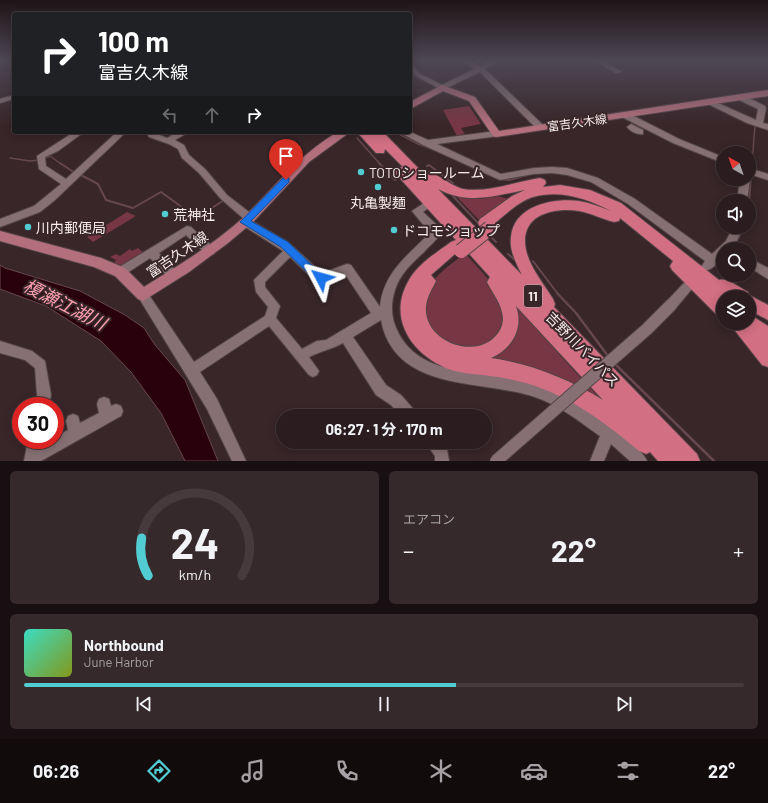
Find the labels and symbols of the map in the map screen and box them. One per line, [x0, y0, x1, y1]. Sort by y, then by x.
street label: 富吉久木線 [546, 111, 608, 133]
pin [269, 139, 303, 180]
north arrow [716, 146, 756, 186]
place label: TOTOショールーム [369, 164, 484, 181]
marker: TOTOショールーム [356, 167, 366, 177]
marker: 丸亀製麺 [373, 182, 383, 192]
place label: 丸亀製麺 [350, 194, 406, 211]
place label: 荒神社 [173, 206, 215, 223]
marker: 荒神社 [160, 209, 170, 219]
place label: 川内郵便局 [36, 219, 106, 236]
marker: 川内郵便局 [23, 222, 33, 232]
place label: ドコモショップ [402, 222, 500, 239]
marker: ドコモショップ [389, 225, 399, 235]
street label: 富吉久木線 [143, 227, 211, 281]
position arrow [300, 257, 342, 299]
water label: 榎瀬江湖川 [20, 274, 112, 335]
road number: 11 [524, 285, 542, 307]
street label: 吉野川バイパス [543, 308, 623, 390]
speed limit sign: 30 [12, 397, 64, 449]

